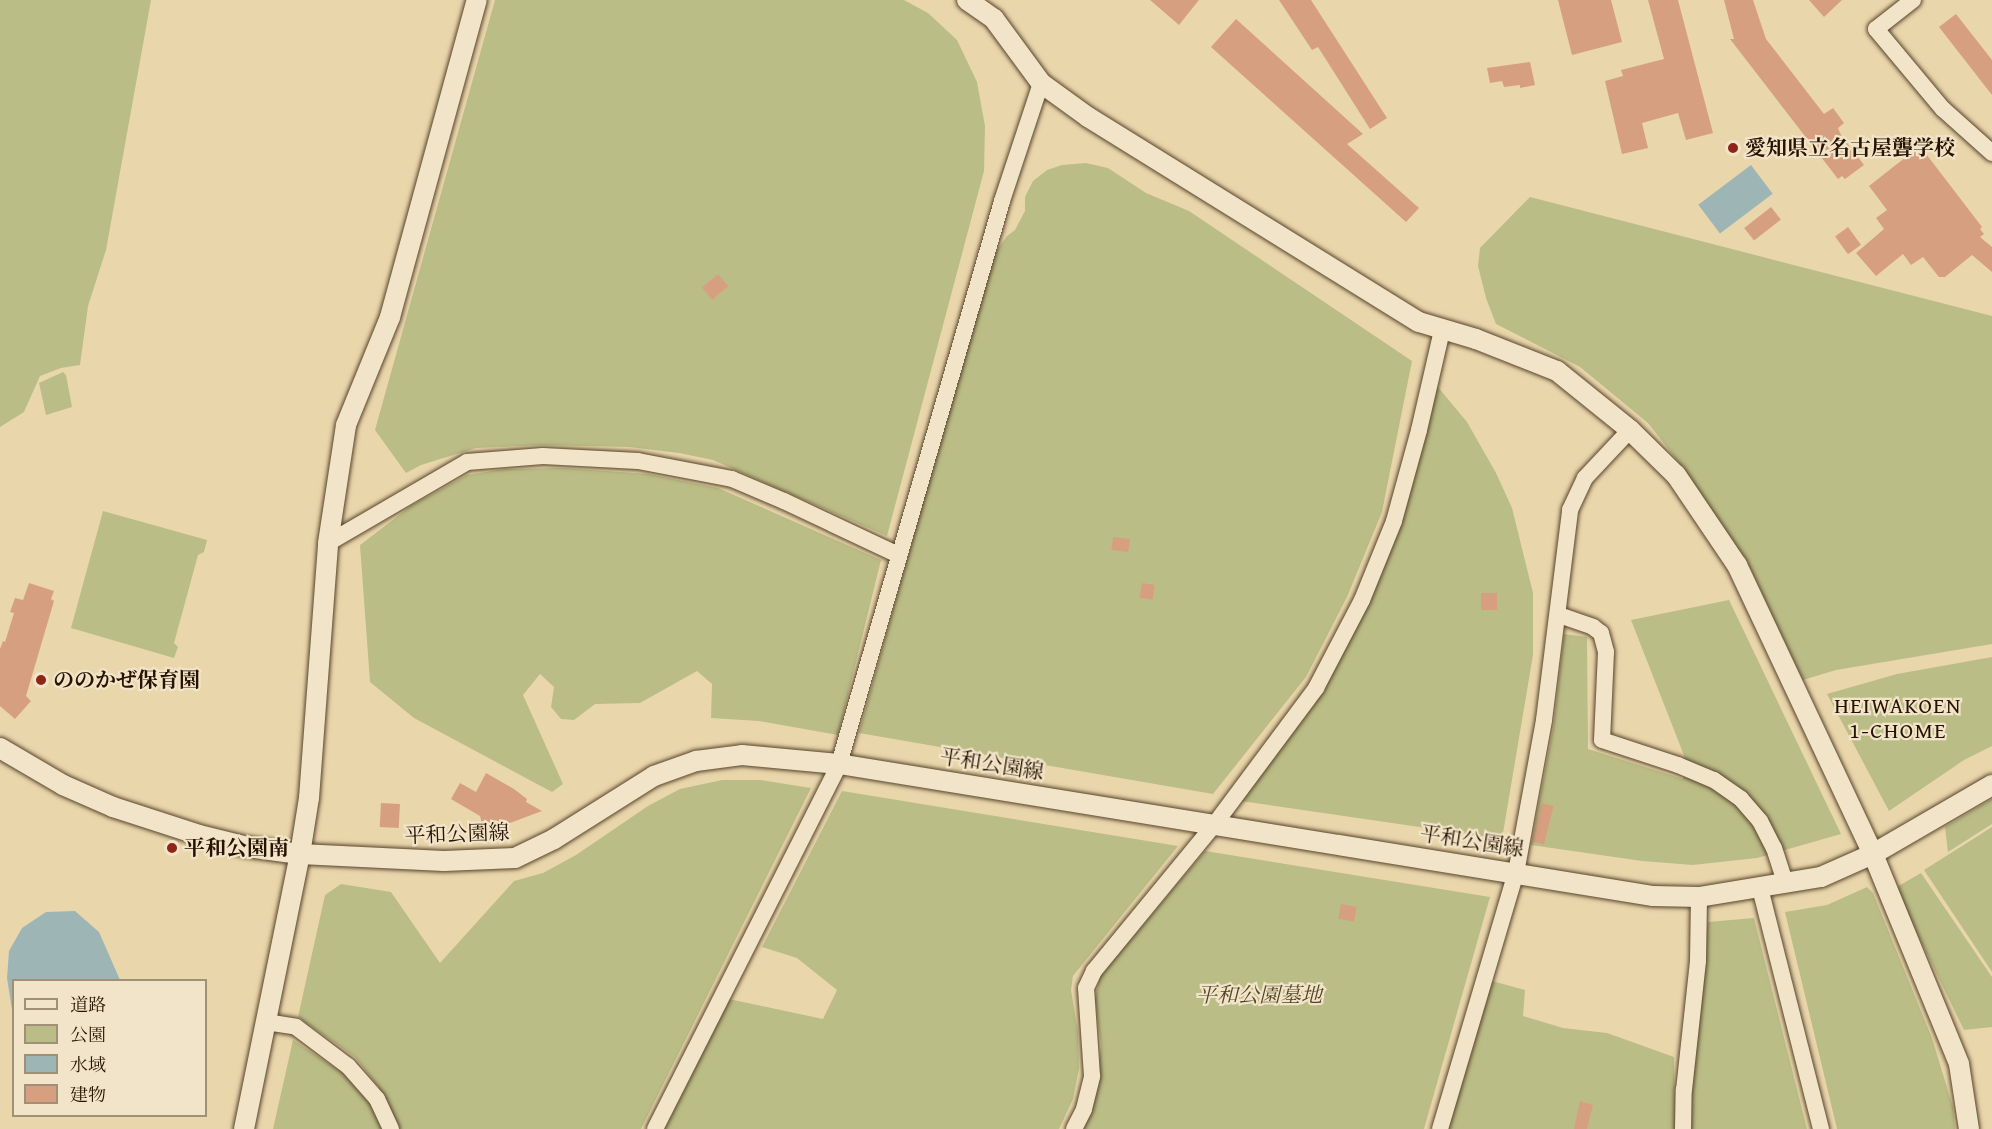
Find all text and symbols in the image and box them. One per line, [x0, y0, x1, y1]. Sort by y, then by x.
place label: 愛知県立名古屋聾学校 [1745, 135, 1955, 161]
marker: 愛知県立名古屋聾学校 [1726, 141, 1740, 155]
place label: ののかぜ保育園 [53, 667, 200, 693]
marker: ののかぜ保育園 [34, 673, 48, 687]
district label: HEIWAKOEN 1-CHOME [1834, 692, 1962, 744]
street label: 平和公園線 [938, 743, 1046, 785]
street label: 平和公園線 [404, 820, 510, 848]
street label: 平和公園線 [1418, 820, 1526, 862]
place label: 平和公園南 [184, 835, 289, 861]
marker: 平和公園南 [165, 841, 179, 855]
legend [12, 979, 207, 1117]
park label: 平和公園墓地 [1196, 982, 1322, 1008]
text: 道路 [70, 991, 106, 1018]
text: 公園 [70, 1021, 106, 1048]
text: 水域 [70, 1051, 106, 1078]
text: 建物 [70, 1081, 106, 1108]

